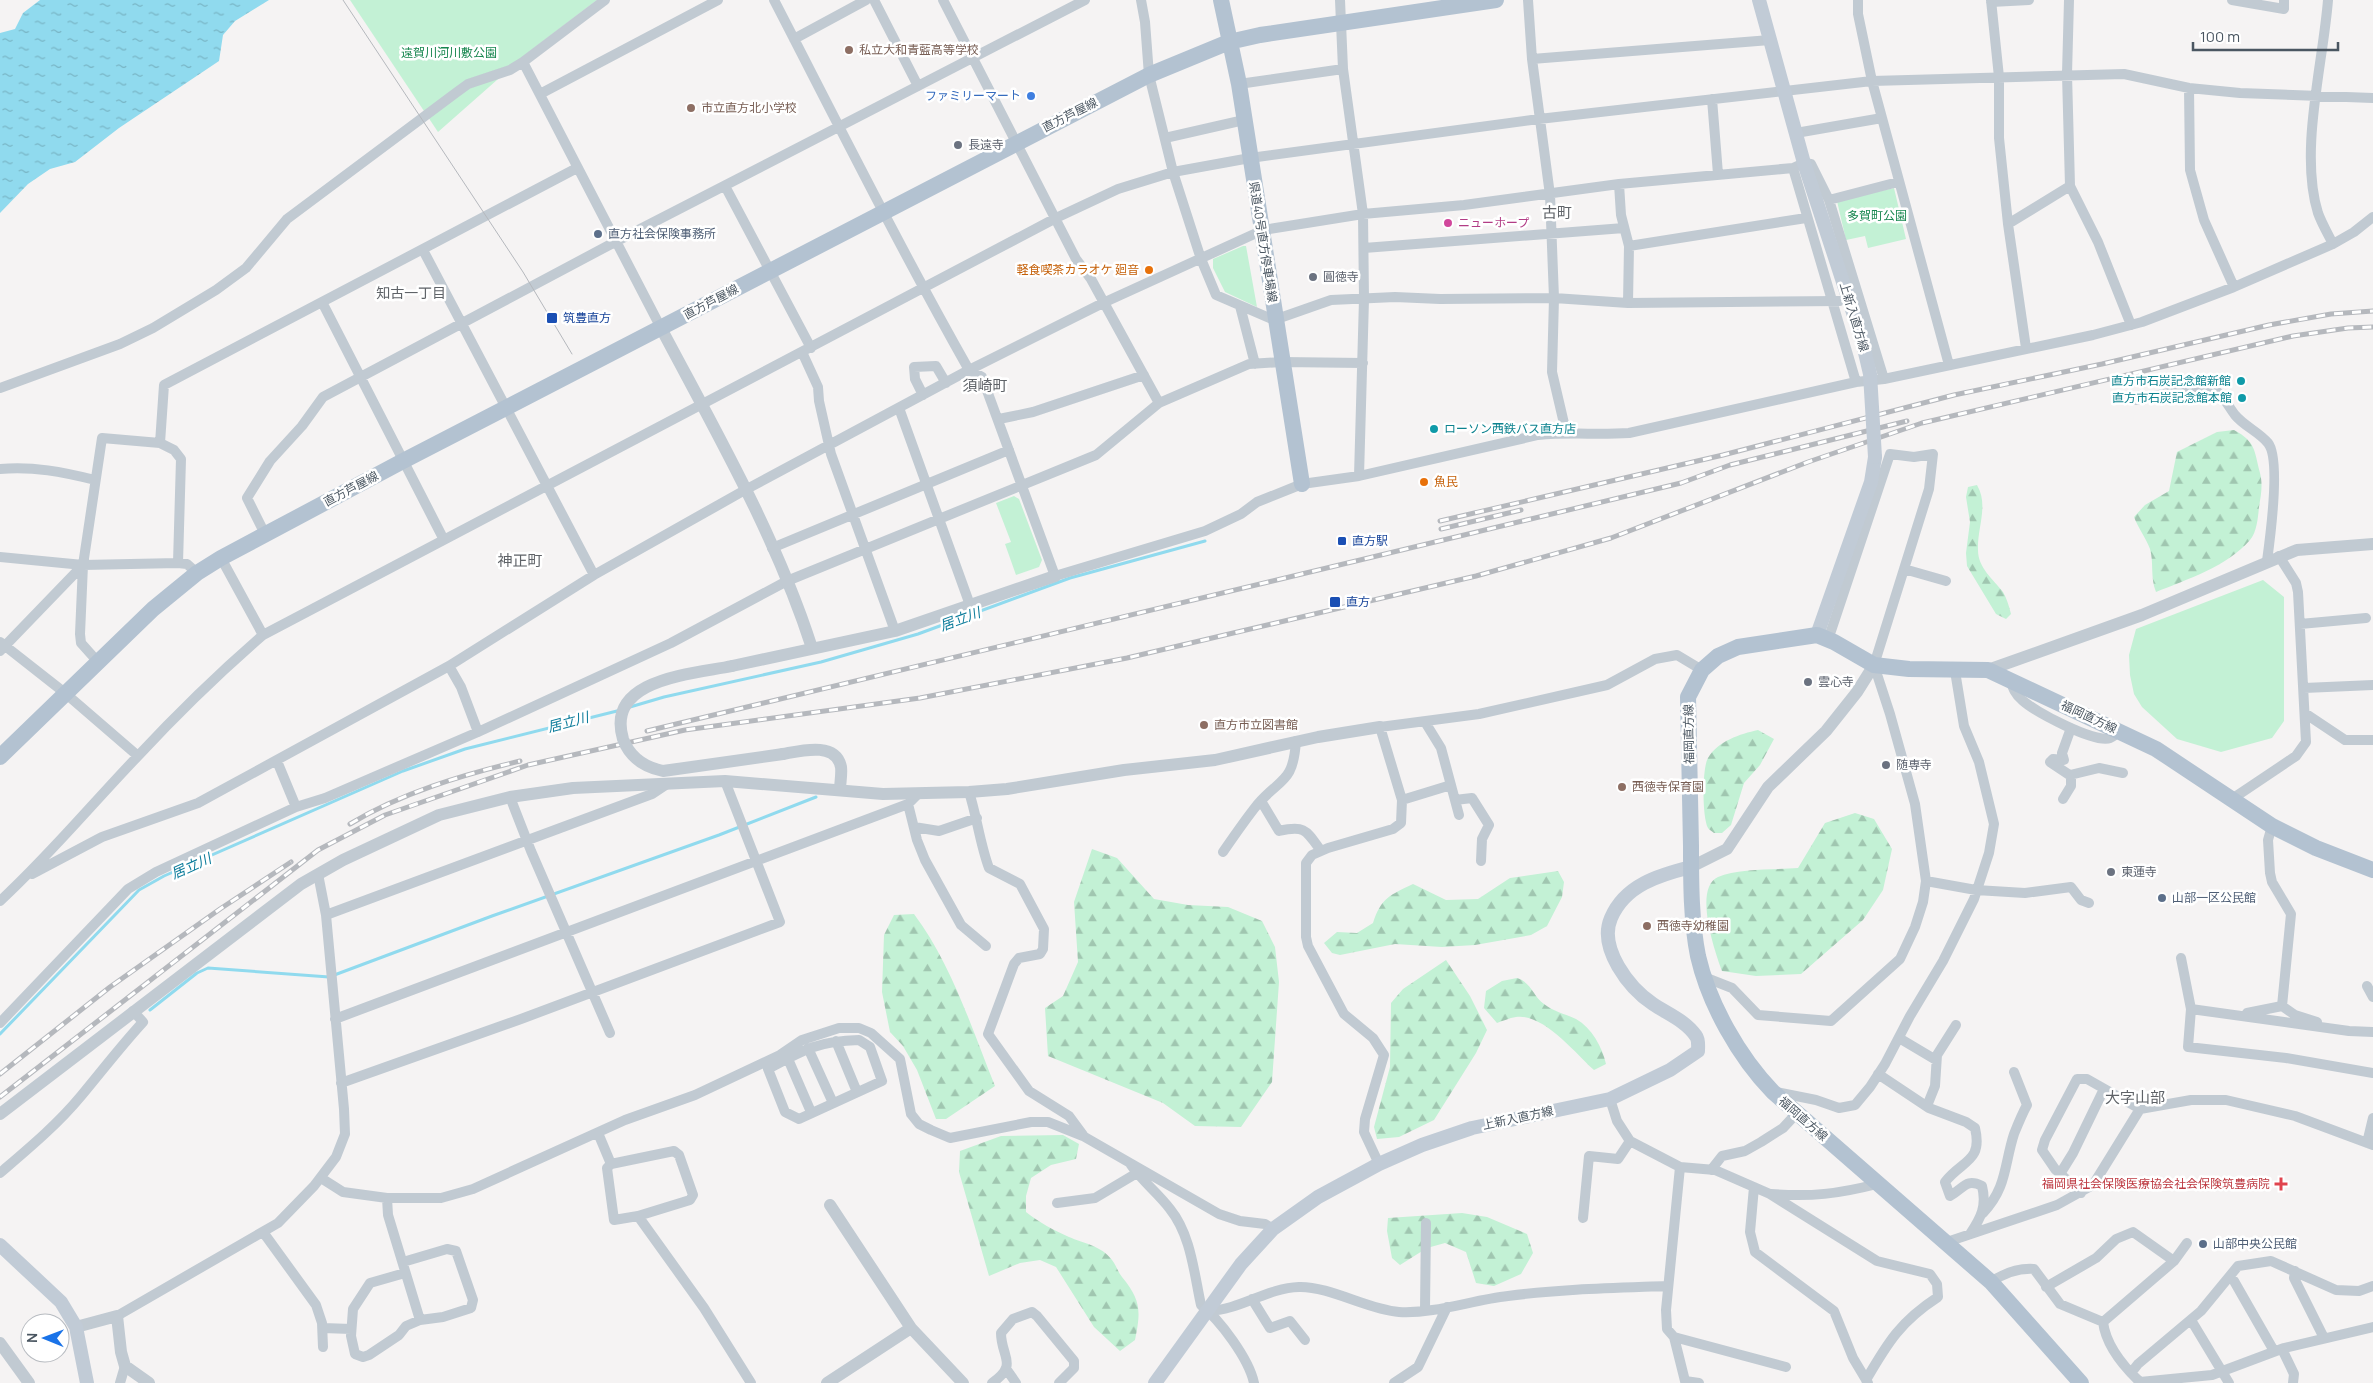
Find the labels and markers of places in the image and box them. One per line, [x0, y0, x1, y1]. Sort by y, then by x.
place label: 私立大和青藍高等学校 [859, 41, 979, 58]
marker: 私立大和青藍高等学校 [843, 44, 855, 56]
place label: ファミリーマート [925, 87, 1021, 104]
marker: ファミリーマート [1025, 90, 1037, 102]
place label: 市立直方北小学校 [701, 99, 797, 116]
marker: 市立直方北小学校 [685, 102, 697, 114]
place label: 長遠寺 [968, 136, 1004, 153]
marker: 長遠寺 [952, 139, 964, 151]
place label: ニューホープ [1458, 214, 1529, 231]
marker: ニューホープ [1442, 217, 1454, 229]
place label: 直方社会保険事務所 [608, 225, 716, 242]
marker: 直方社会保険事務所 [592, 228, 604, 240]
place label: 軽食喫茶カラオケ 廻音 [1017, 261, 1139, 278]
marker: 軽食喫茶カラオケ 廻音 [1143, 264, 1155, 276]
place label: 圓徳寺 [1323, 268, 1359, 285]
marker: 圓徳寺 [1307, 271, 1319, 283]
place label: 筑豊直方 [563, 309, 611, 326]
marker: 筑豊直方 [545, 311, 559, 325]
place label: 直方市石炭記念館新館 [2111, 372, 2231, 389]
marker: 直方市石炭記念館新館 [2235, 375, 2247, 387]
place label: 直方市石炭記念館本館 [2112, 389, 2232, 406]
marker: 直方市石炭記念館本館 [2236, 392, 2248, 404]
place label: ローソン西鉄バス直方店 [1444, 420, 1576, 437]
marker: ローソン西鉄バス直方店 [1428, 423, 1440, 435]
place label: 魚民 [1434, 473, 1458, 490]
marker: 魚民 [1418, 476, 1430, 488]
place label: 直方駅 [1352, 532, 1388, 549]
marker: 直方駅 [1336, 535, 1348, 547]
place label: 直方 [1346, 593, 1370, 610]
marker: 直方 [1328, 595, 1342, 609]
place label: 雲心寺 [1818, 673, 1854, 690]
marker: 雲心寺 [1802, 676, 1814, 688]
place label: 直方市立図書館 [1214, 716, 1298, 733]
marker: 直方市立図書館 [1198, 719, 1210, 731]
place label: 随専寺 [1896, 756, 1932, 773]
marker: 随専寺 [1880, 759, 1892, 771]
place label: 西徳寺保育園 [1632, 778, 1704, 795]
marker: 西徳寺保育園 [1616, 781, 1628, 793]
place label: 東蓮寺 [2121, 863, 2157, 880]
marker: 東蓮寺 [2105, 866, 2117, 878]
place label: 山部一区公民館 [2172, 889, 2256, 906]
marker: 山部一区公民館 [2156, 892, 2168, 904]
place label: 西徳寺幼稚園 [1657, 917, 1729, 934]
marker: 西徳寺幼稚園 [1641, 920, 1653, 932]
place label: 福岡県社会保険医療協会社会保険筑豊病院 [2042, 1175, 2270, 1192]
marker: 福岡県社会保険医療協会社会保険筑豊病院 [2274, 1177, 2288, 1191]
place label: 山部中央公民館 [2213, 1235, 2297, 1252]
marker: 山部中央公民館 [2197, 1238, 2209, 1250]

